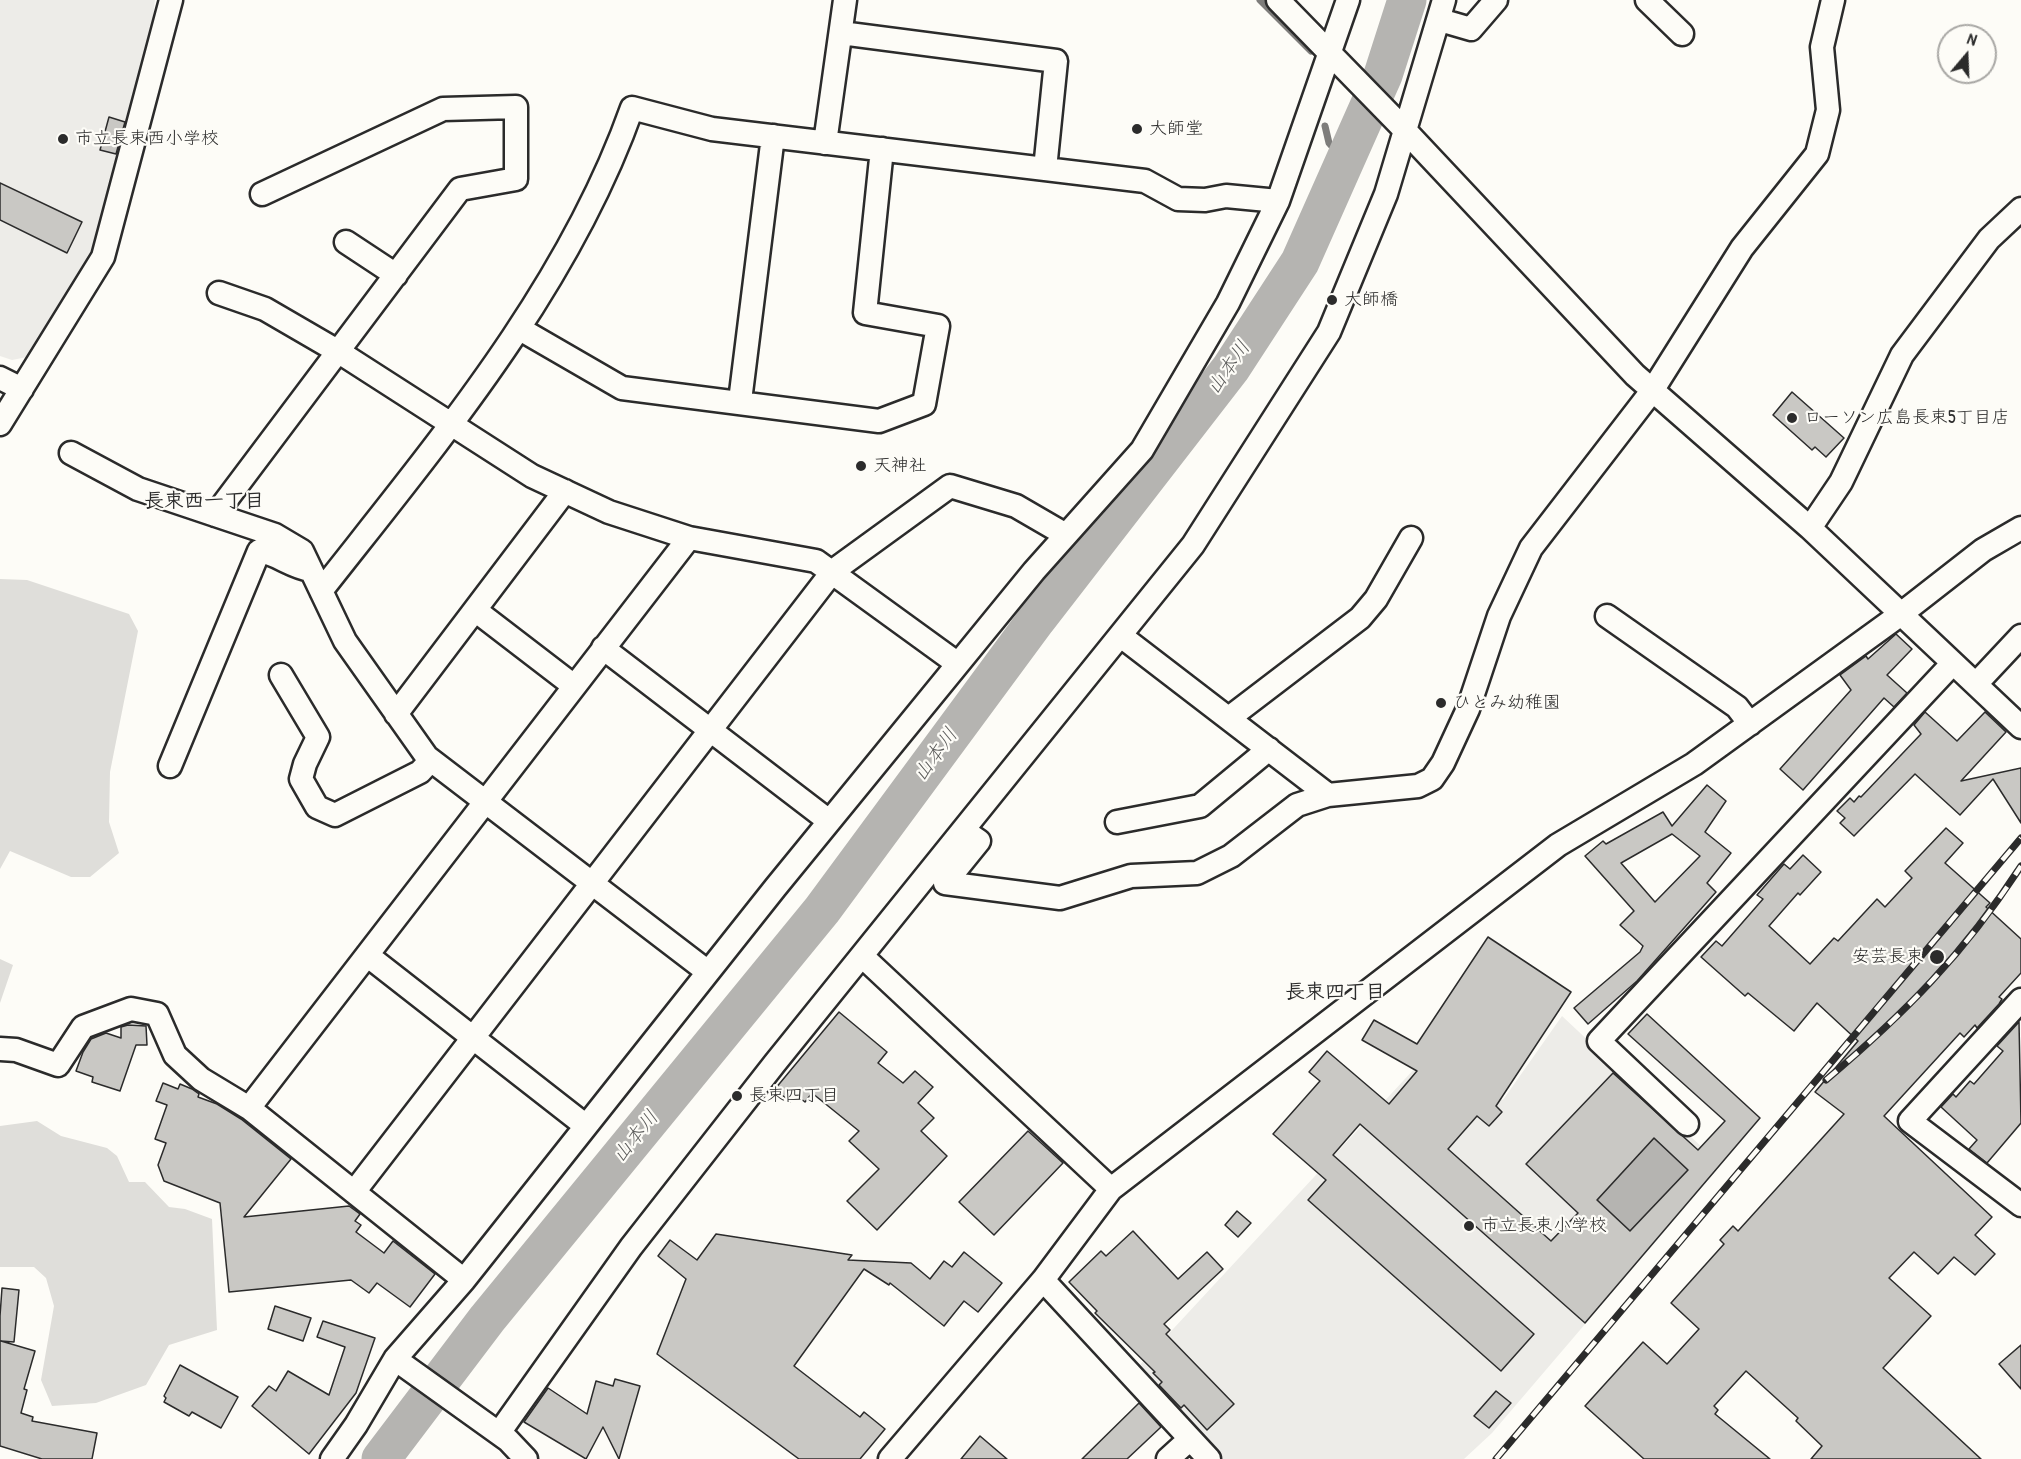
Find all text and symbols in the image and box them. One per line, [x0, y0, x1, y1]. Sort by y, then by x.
north arrow [1937, 24, 1997, 84]
text: N [1965, 27, 1980, 51]
place label: 大師堂 [1149, 118, 1203, 140]
marker: 大師堂 [1130, 122, 1144, 136]
place label: 市立長束西小学校 [75, 128, 219, 150]
marker: 市立長束西小学校 [56, 132, 70, 146]
place label: 大師橋 [1344, 289, 1398, 311]
marker: 大師橋 [1325, 293, 1339, 307]
water label: 山本川 [1202, 337, 1256, 399]
place label: ローソン広島長束5丁目店 [1804, 407, 2010, 429]
marker: ローソン広島長束5丁目店 [1785, 411, 1799, 425]
place label: 天神社 [873, 455, 927, 477]
marker: 天神社 [854, 459, 868, 473]
district label: 長束西一丁目 [144, 490, 264, 514]
place label: ひとみ幼稚園 [1453, 692, 1561, 714]
marker: ひとみ幼稚園 [1434, 696, 1448, 710]
water label: 山本川 [909, 724, 963, 786]
place label: 安芸長束 [1852, 946, 1924, 968]
marker: 安芸長束 [1928, 948, 1946, 966]
district label: 長束四丁目 [1285, 981, 1385, 1005]
place label: 長束四丁目 [749, 1085, 839, 1107]
marker: 長束四丁目 [730, 1089, 744, 1103]
water label: 山本川 [608, 1106, 664, 1168]
place label: 市立長束小学校 [1481, 1215, 1607, 1237]
marker: 市立長束小学校 [1462, 1219, 1476, 1233]

